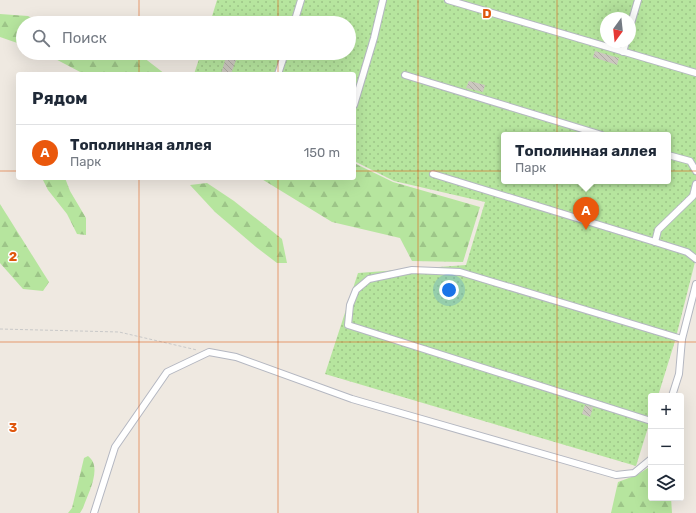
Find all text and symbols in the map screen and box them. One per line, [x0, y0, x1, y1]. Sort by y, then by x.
text: D [482, 6, 492, 21]
north arrow [600, 12, 636, 48]
search box [16, 16, 356, 60]
icon: search [30, 27, 52, 49]
text: Поиск [62, 29, 107, 47]
text: Рядом [32, 88, 88, 108]
popup [501, 132, 671, 184]
text: Тополинная аллея [70, 136, 212, 154]
text: Тополинная аллея [515, 142, 657, 160]
text: A [40, 145, 50, 160]
text: 150 m [304, 145, 340, 160]
text: Парк [70, 154, 101, 169]
text: Парк [515, 160, 546, 175]
pin: A [573, 197, 599, 230]
text: 2 [9, 249, 17, 264]
your location [439, 280, 459, 300]
map controls [648, 393, 684, 501]
button: + [648, 393, 684, 429]
text: 3 [9, 420, 18, 435]
button: − [648, 429, 684, 465]
button: layers [648, 465, 684, 501]

